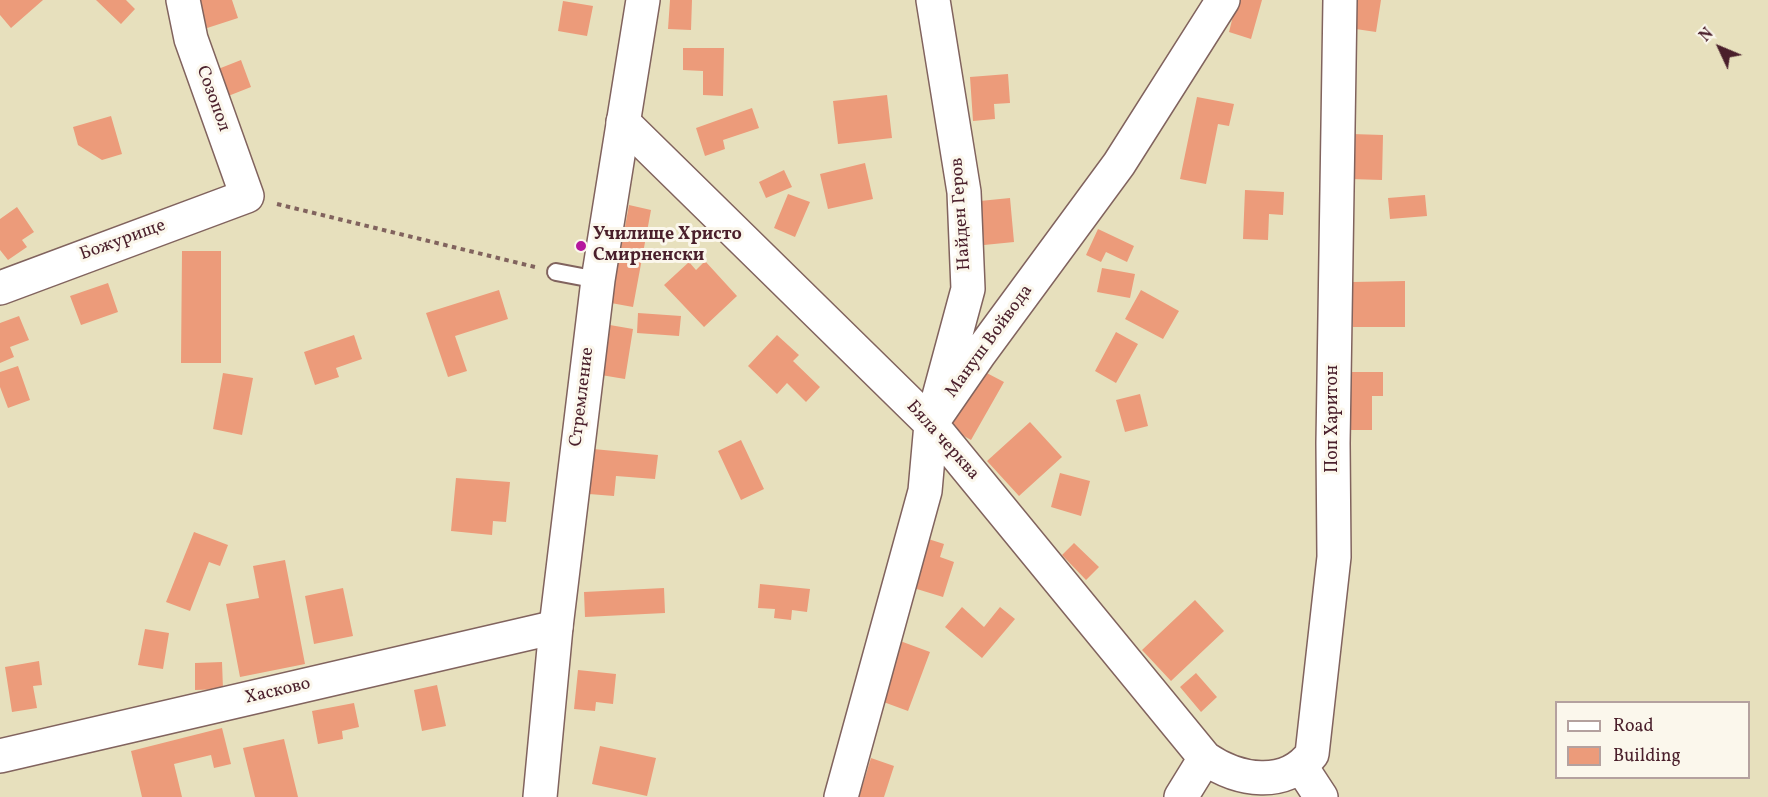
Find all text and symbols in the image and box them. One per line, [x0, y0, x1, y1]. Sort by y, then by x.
north arrow [1690, 18, 1750, 78]
text: N [1695, 24, 1719, 47]
street label: Созопол [190, 63, 234, 135]
street label: Найден Геров [947, 157, 977, 271]
street label: Божурище [77, 216, 169, 266]
place label: Училище Христо Смирненски [593, 225, 742, 268]
marker: Училище Христо Смирненски [574, 239, 588, 253]
street label: Мануш Войвода [942, 281, 1038, 403]
street label: Стремление [566, 346, 600, 448]
street label: Поп Харитон [1323, 365, 1345, 473]
street label: Бяла черква [901, 397, 983, 485]
street label: Хасково [243, 674, 313, 710]
legend [1555, 701, 1750, 779]
text: Road [1613, 714, 1654, 739]
text: Building [1613, 744, 1681, 769]

